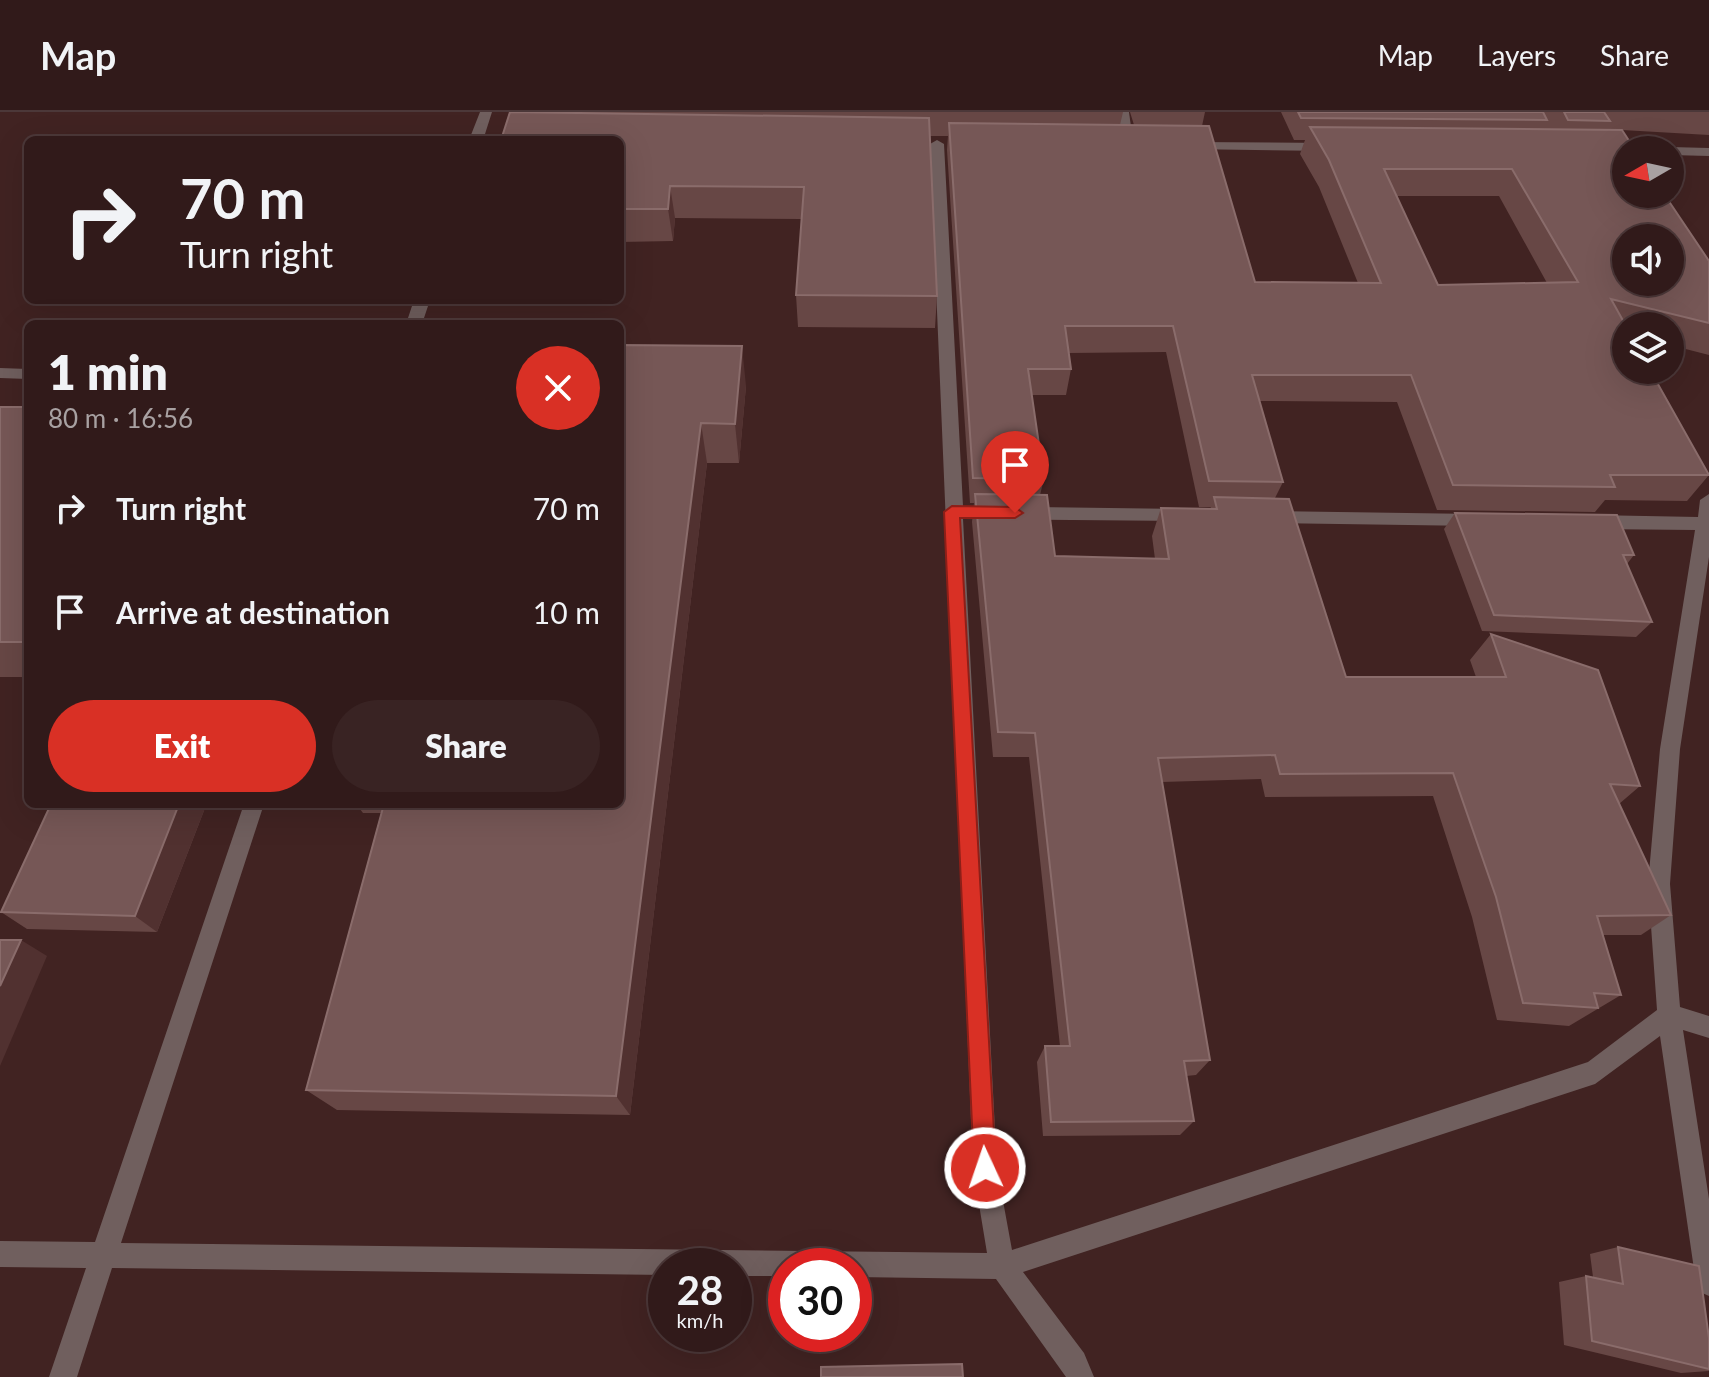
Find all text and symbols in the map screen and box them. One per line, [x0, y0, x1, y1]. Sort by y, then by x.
text: Map [40, 32, 116, 78]
text: Map [1378, 38, 1433, 72]
text: Layers [1477, 38, 1556, 72]
text: Share [1600, 38, 1669, 72]
north arrow [1612, 136, 1684, 208]
map controls [1612, 136, 1684, 384]
text: 70 m [180, 164, 305, 231]
icon: right [48, 168, 152, 272]
button: sound [1612, 224, 1684, 296]
text: Turn right [180, 232, 333, 276]
button: layers [1612, 312, 1684, 384]
text: 1 min [48, 343, 168, 400]
button: close [516, 346, 600, 430]
text: 80 m · 16:56 [48, 402, 193, 434]
pin [981, 431, 1049, 513]
icon: arrive [993, 443, 1037, 487]
icon: right [48, 486, 92, 530]
text: Turn right [116, 490, 246, 526]
text: 70 m [533, 490, 600, 526]
icon: arrive [48, 590, 92, 634]
text: Arrive at destination [116, 594, 390, 630]
text: 10 m [533, 594, 600, 630]
button: Exit [48, 700, 316, 792]
button: Share [332, 700, 600, 792]
position arrow [943, 1126, 1027, 1210]
speed limit sign: 30 [768, 1248, 872, 1352]
text: 28 [677, 1266, 723, 1314]
text: km/h [677, 1308, 723, 1332]

